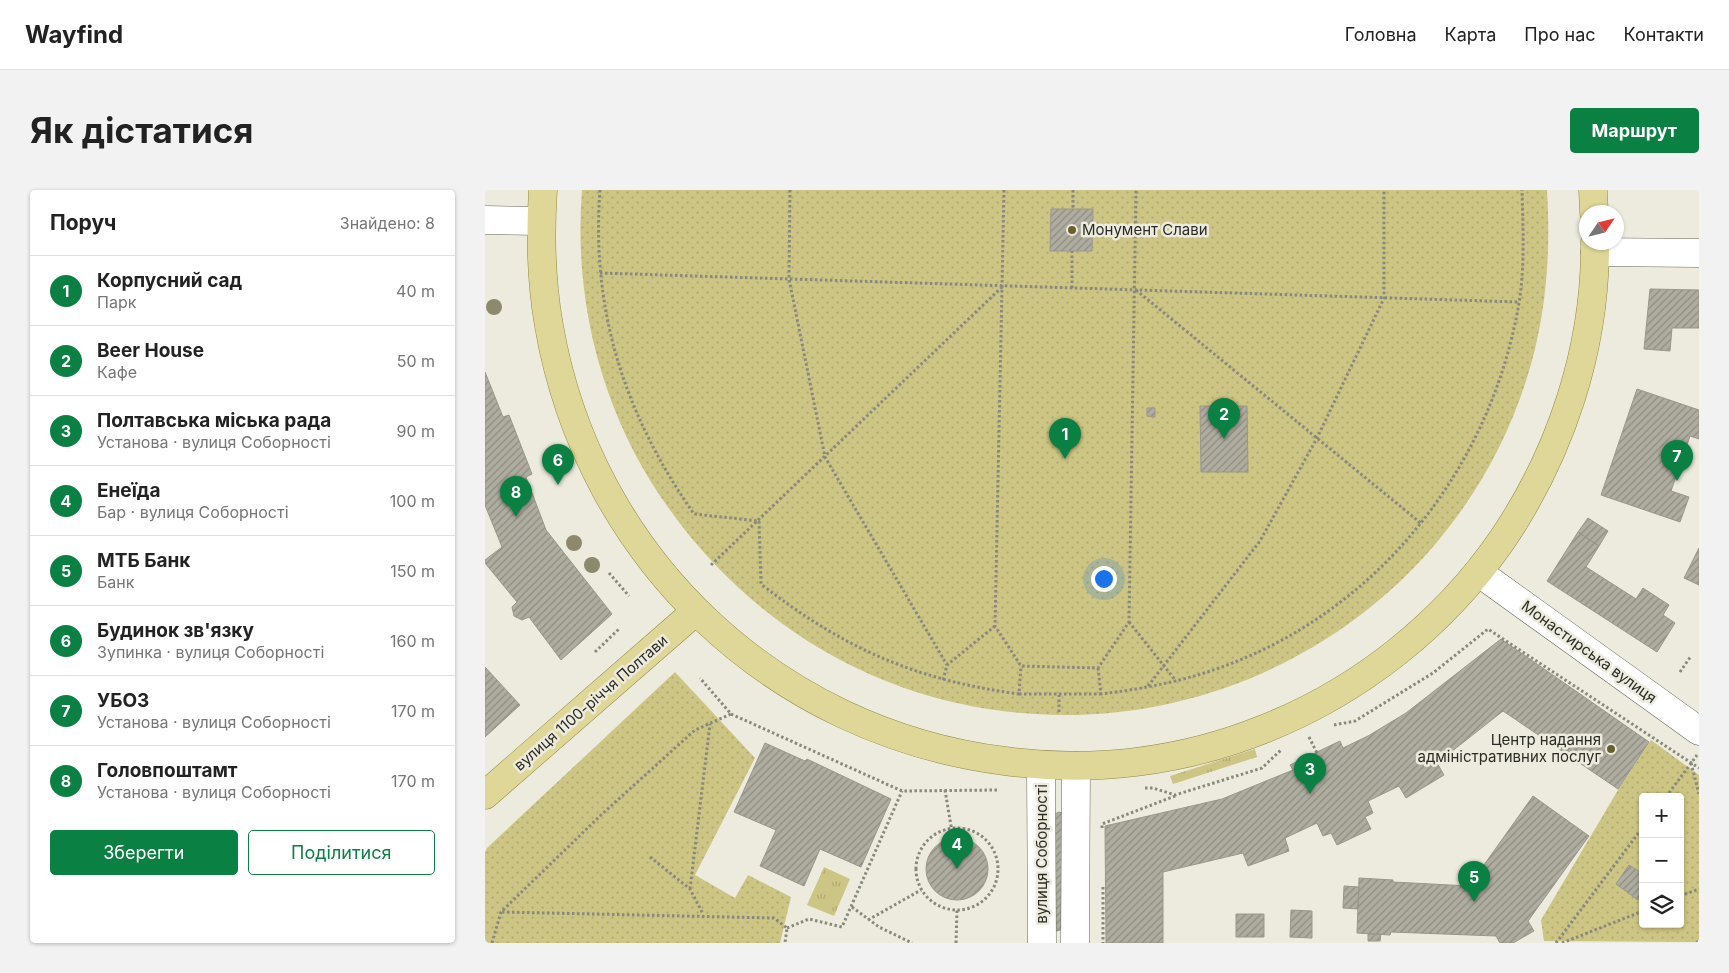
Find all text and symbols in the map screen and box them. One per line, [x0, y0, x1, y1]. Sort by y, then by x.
text: Wayfind [25, 20, 123, 49]
text: Головна [1345, 24, 1417, 45]
text: Карта [1445, 24, 1496, 45]
text: Про нас [1524, 24, 1596, 45]
text: Контакти [1624, 24, 1704, 45]
button: Маршрут [1570, 108, 1699, 153]
text: Як дістатися [30, 109, 254, 151]
north arrow [1579, 205, 1624, 250]
text: Поруч [50, 210, 117, 235]
text: Знайдено: 8 [340, 213, 435, 233]
place label: Монумент Слави [1082, 220, 1208, 239]
marker: Монумент Слави [1066, 224, 1078, 236]
text: Корпусний сад [97, 269, 242, 292]
text: 1 [63, 281, 69, 301]
text: 40 m [396, 281, 435, 301]
text: Парк [97, 292, 136, 312]
text: Beer House [97, 339, 204, 362]
text: 2 [61, 351, 71, 371]
text: 50 m [397, 351, 435, 371]
text: Кафе [97, 362, 137, 382]
pin: 2 [1208, 398, 1240, 439]
text: Полтавська міська рада [97, 409, 331, 432]
pin: 1 [1049, 418, 1081, 459]
text: 3 [61, 421, 71, 441]
text: 90 m [396, 421, 435, 441]
text: Установа · вулиця Соборності [97, 432, 331, 452]
pin: 7 [1661, 440, 1693, 481]
pin: 6 [542, 444, 574, 485]
pin: 8 [500, 476, 532, 517]
text: Енеїда [97, 479, 161, 502]
text: 4 [61, 491, 71, 511]
text: 100 m [390, 491, 435, 511]
text: Бар · вулиця Соборності [97, 502, 289, 522]
text: МТБ Банк [97, 549, 190, 572]
text: 5 [61, 561, 71, 581]
text: 150 m [390, 561, 435, 581]
your location [1091, 566, 1117, 592]
text: Банк [97, 572, 134, 592]
street label: Монастирська вулиця [1518, 596, 1661, 707]
text: Будинок зв'язку [97, 619, 254, 642]
text: 6 [61, 631, 71, 651]
text: 160 m [390, 631, 435, 651]
street label: вулиця 1100-річчя Полтави [510, 631, 671, 775]
text: Зупинка · вулиця Соборності [97, 642, 324, 662]
text: УБОЗ [97, 689, 149, 712]
text: 7 [61, 701, 71, 721]
text: 170 m [391, 701, 435, 721]
text: Установа · вулиця Соборності [97, 712, 331, 732]
place label: Центр надання адміністративних послуг [1417, 730, 1601, 766]
marker: Центр надання адміністративних послуг [1605, 743, 1617, 755]
pin: 3 [1294, 753, 1326, 794]
text: Головпоштамт [97, 759, 238, 782]
text: 8 [61, 771, 71, 791]
text: 170 m [391, 771, 435, 791]
text: Установа · вулиця Соборності [97, 782, 331, 802]
street label: вулиця Соборності [1032, 784, 1051, 924]
map controls [1639, 793, 1684, 928]
button: + [1639, 793, 1684, 838]
pin: 4 [941, 828, 973, 869]
button: Зберегти [50, 830, 238, 875]
button: Поділитися [248, 830, 435, 875]
button: − [1639, 838, 1684, 883]
pin: 5 [1458, 861, 1490, 902]
button: layers [1639, 883, 1684, 928]

